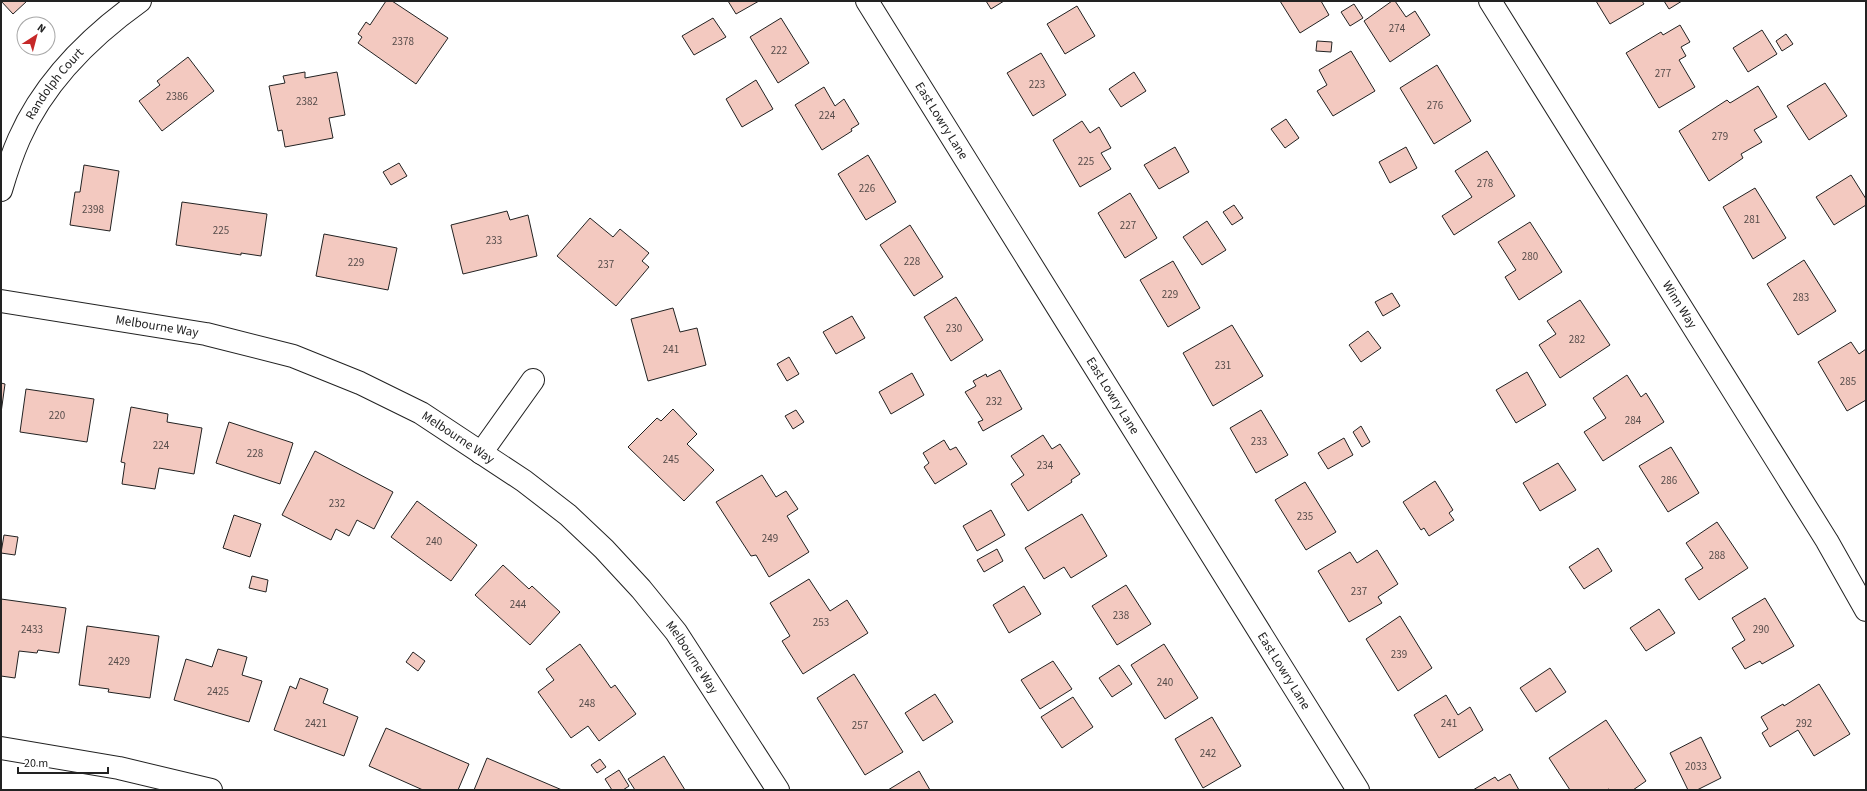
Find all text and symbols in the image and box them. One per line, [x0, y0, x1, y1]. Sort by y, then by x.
north arrow [16, 16, 56, 56]
text: N [34, 20, 49, 37]
house number: 274 [1389, 21, 1406, 36]
house number: 2378 [392, 34, 414, 49]
house number: 222 [771, 43, 787, 58]
street label: Randolph Court [21, 44, 88, 123]
house number: 277 [1655, 66, 1671, 81]
house number: 223 [1029, 77, 1045, 92]
street label: East Lowry Lane [911, 79, 972, 163]
house number: 2386 [166, 89, 188, 104]
house number: 2382 [296, 94, 318, 109]
house number: 276 [1427, 98, 1444, 113]
house number: 224 [819, 108, 836, 123]
house number: 279 [1712, 129, 1728, 144]
house number: 225 [1078, 154, 1094, 169]
house number: 278 [1477, 176, 1494, 191]
house number: 226 [859, 181, 876, 196]
house number: 2398 [82, 202, 104, 217]
house number: 281 [1744, 212, 1760, 227]
house number: 227 [1120, 218, 1136, 233]
house number: 225 [213, 223, 229, 238]
house number: 233 [486, 233, 502, 248]
house number: 280 [1522, 249, 1538, 264]
house number: 228 [904, 254, 921, 269]
house number: 229 [348, 255, 364, 270]
house number: 237 [598, 257, 614, 272]
street label: Winn Way [1658, 277, 1701, 332]
house number: 229 [1162, 287, 1178, 302]
house number: 283 [1793, 290, 1809, 305]
street label: Melbourne Way [114, 311, 200, 342]
house number: 230 [946, 321, 962, 336]
house number: 282 [1569, 332, 1585, 347]
house number: 241 [663, 342, 679, 357]
street label: East Lowry Lane [1082, 354, 1144, 438]
house number: 231 [1215, 358, 1231, 373]
house number: 285 [1840, 374, 1856, 389]
house number: 232 [986, 394, 1002, 409]
street label: Melbourne Way [418, 407, 498, 468]
house number: 220 [49, 408, 65, 423]
house number: 284 [1625, 413, 1642, 428]
house number: 233 [1251, 434, 1267, 449]
house number: 224 [153, 438, 170, 453]
house number: 228 [247, 446, 264, 461]
house number: 245 [663, 452, 679, 467]
house number: 234 [1037, 458, 1054, 473]
house number: 286 [1661, 473, 1678, 488]
house number: 232 [329, 496, 345, 511]
house number: 235 [1297, 509, 1313, 524]
house number: 249 [762, 531, 778, 546]
house number: 240 [426, 534, 442, 549]
house number: 288 [1709, 548, 1726, 563]
house number: 237 [1351, 584, 1367, 599]
house number: 244 [510, 597, 527, 612]
house number: 238 [1113, 608, 1130, 623]
house number: 253 [813, 615, 829, 630]
street label: Melbourne Way [661, 617, 723, 697]
house number: 2433 [21, 622, 43, 637]
house number: 290 [1753, 622, 1769, 637]
street label: East Lowry Lane [1253, 629, 1315, 713]
house number: 239 [1391, 647, 1407, 662]
house number: 2429 [108, 654, 130, 669]
house number: 240 [1157, 675, 1173, 690]
house number: 2425 [207, 684, 229, 699]
house number: 248 [579, 696, 596, 711]
house number: 2421 [305, 716, 327, 731]
house number: 241 [1441, 716, 1457, 731]
house number: 292 [1796, 716, 1812, 731]
house number: 257 [852, 718, 868, 733]
house number: 242 [1200, 746, 1216, 761]
scale bar [18, 749, 108, 775]
text: 20 m [24, 755, 48, 772]
house number: 2033 [1685, 759, 1707, 774]

